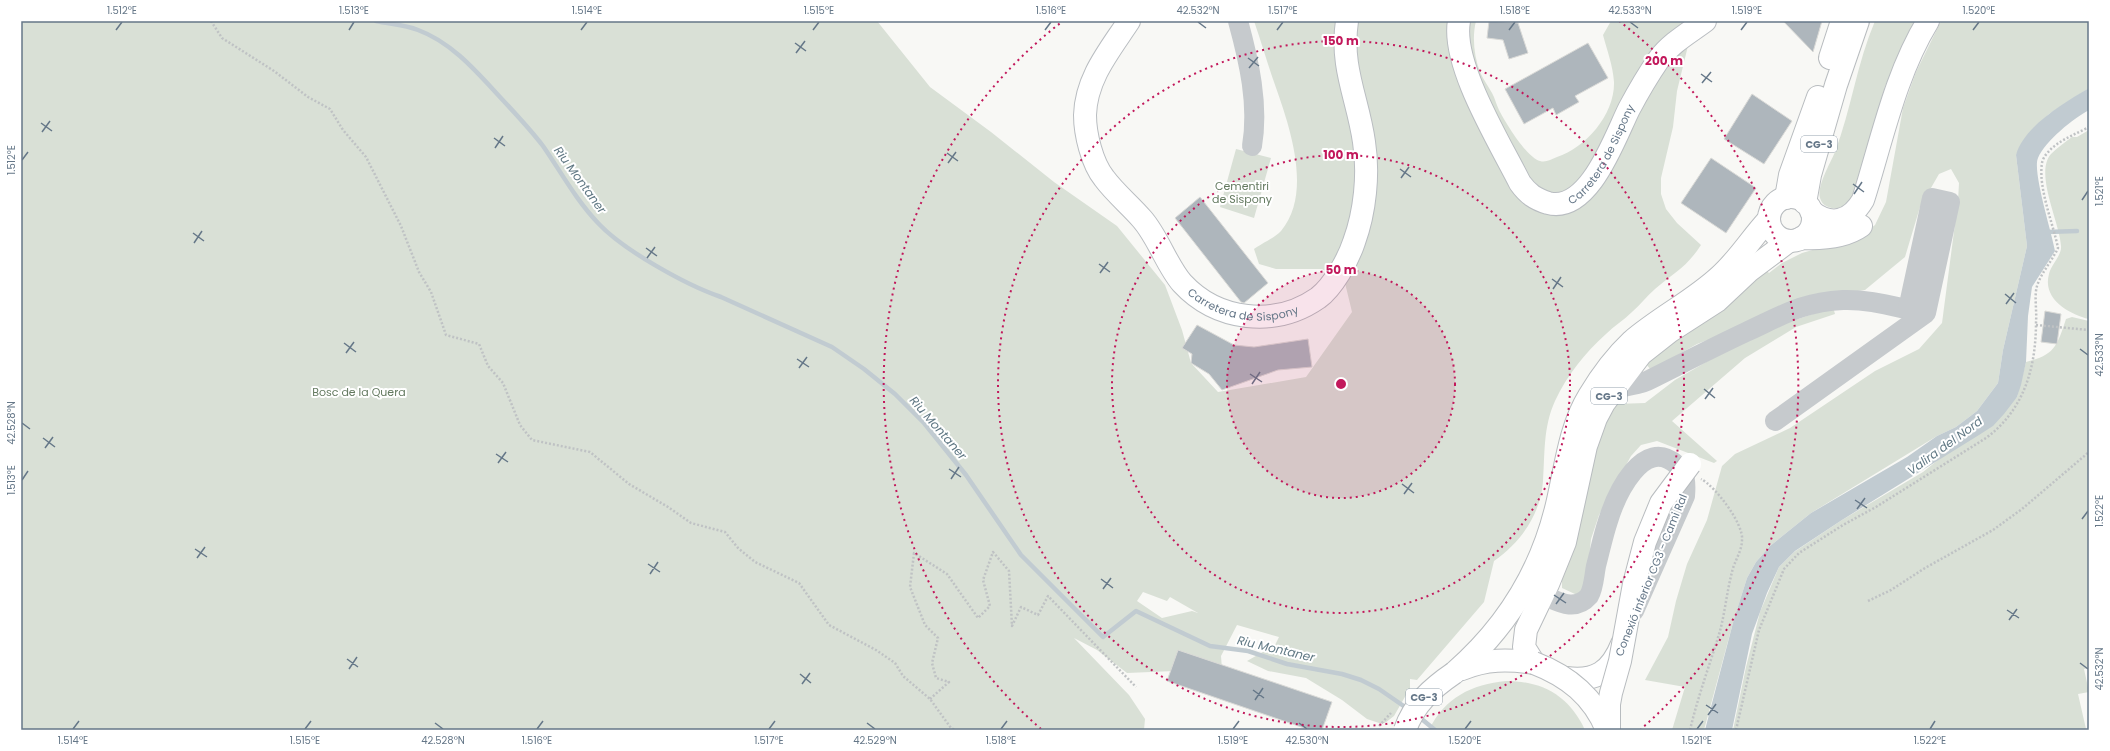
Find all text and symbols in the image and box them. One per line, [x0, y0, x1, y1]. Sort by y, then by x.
text: 1.512°E [107, 3, 137, 18]
text: 1.513°E [339, 3, 369, 18]
text: 1.514°E [572, 3, 602, 18]
text: 1.515°E [804, 3, 834, 18]
text: 1.516°E [1036, 3, 1066, 18]
text: 42.532°N [1176, 3, 1220, 18]
text: 1.517°E [1268, 3, 1298, 18]
text: 1.518°E [1500, 3, 1530, 18]
text: 42.533°N [1608, 3, 1652, 18]
text: 1.519°E [1732, 3, 1762, 18]
text: 1.520°E [1963, 3, 1995, 18]
text: 150 m [1323, 32, 1359, 49]
text: 200 m [1645, 52, 1683, 69]
street label: Carretera de Sispony [1565, 101, 1638, 208]
road number: CG-3 [1801, 136, 1837, 152]
water label: Riu Montaner [550, 143, 611, 217]
text: 1.512°E [4, 145, 19, 175]
text: 100 m [1323, 146, 1359, 163]
text: 1.521°E [2092, 176, 2107, 206]
park label: Cementiri de Sispony [1212, 178, 1273, 207]
text: 50 m [1326, 261, 1357, 278]
street label: Carretera de Sispony [1184, 284, 1302, 325]
text: 42.533°N [2092, 333, 2107, 377]
centre of rings [1334, 377, 1348, 391]
park label: Bosc de la Quera [312, 384, 406, 400]
road number: CG-3 [1591, 388, 1627, 404]
water label: Riu Montaner [906, 392, 971, 464]
text: 42.528°N [4, 401, 19, 445]
water label: Valira del Nord [1904, 412, 1986, 479]
text: 1.513°E [4, 465, 19, 495]
street label: Conexió inferior CG3 - Cami Ral [1611, 492, 1691, 658]
text: 1.522°E [2092, 495, 2107, 527]
water label: Riu Montaner [1236, 631, 1317, 666]
text: 42.532°N [2092, 647, 2107, 691]
road number: CG-3 [1406, 689, 1442, 705]
text: 1.514°E [58, 733, 88, 748]
text: 1.515°E [290, 733, 320, 748]
text: 42.528°N [421, 733, 465, 748]
text: 1.516°E [522, 733, 552, 748]
text: 1.517°E [754, 733, 784, 748]
text: 42.529°N [853, 733, 897, 748]
text: 1.518°E [986, 733, 1016, 748]
text: 1.519°E [1218, 733, 1248, 748]
text: 42.530°N [1285, 733, 1329, 748]
text: 1.520°E [1449, 733, 1481, 748]
text: 1.521°E [1682, 733, 1712, 748]
text: 1.522°E [1914, 733, 1946, 748]

